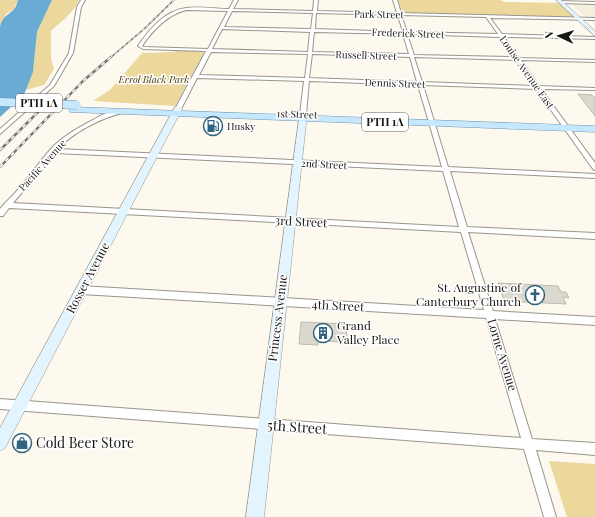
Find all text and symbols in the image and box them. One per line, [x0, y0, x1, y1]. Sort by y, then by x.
street label: Park Street [354, 7, 404, 21]
north arrow [539, 16, 579, 56]
street label: Frederick Street [371, 25, 445, 41]
text: N [541, 31, 556, 40]
street label: Louise Avenue East [496, 33, 558, 112]
street label: Russell Street [335, 47, 397, 63]
park label: Errol Black Park [118, 72, 189, 86]
street label: Dennis Street [364, 75, 426, 91]
road number: PTH 1A [16, 94, 62, 112]
street label: 1st Street [276, 106, 318, 122]
road number: PTH 1A [362, 113, 408, 131]
fuel station icon: Husky [202, 115, 224, 137]
place label: Husky [227, 119, 255, 133]
street label: Pacific Avenue [15, 136, 69, 194]
street label: 2nd Street [301, 156, 348, 172]
street label: 3rd Street [274, 212, 329, 230]
street label: Rosser Avenue [62, 239, 113, 316]
street label: Princess Avenue [264, 273, 290, 362]
place label: St. Augustine of Canterbury Church [416, 279, 522, 309]
church icon: St. Augustine of Canterbury Church [524, 284, 546, 306]
street label: 4th Street [311, 296, 365, 314]
place label: Grand Valley Place [336, 317, 399, 347]
street label: Lorne Avenue [484, 317, 521, 393]
building icon: Grand Valley Place [312, 322, 334, 344]
street label: 5th Street [266, 415, 329, 438]
shop icon: Cold Beer Store [11, 432, 33, 454]
place label: Cold Beer Store [36, 433, 134, 452]

